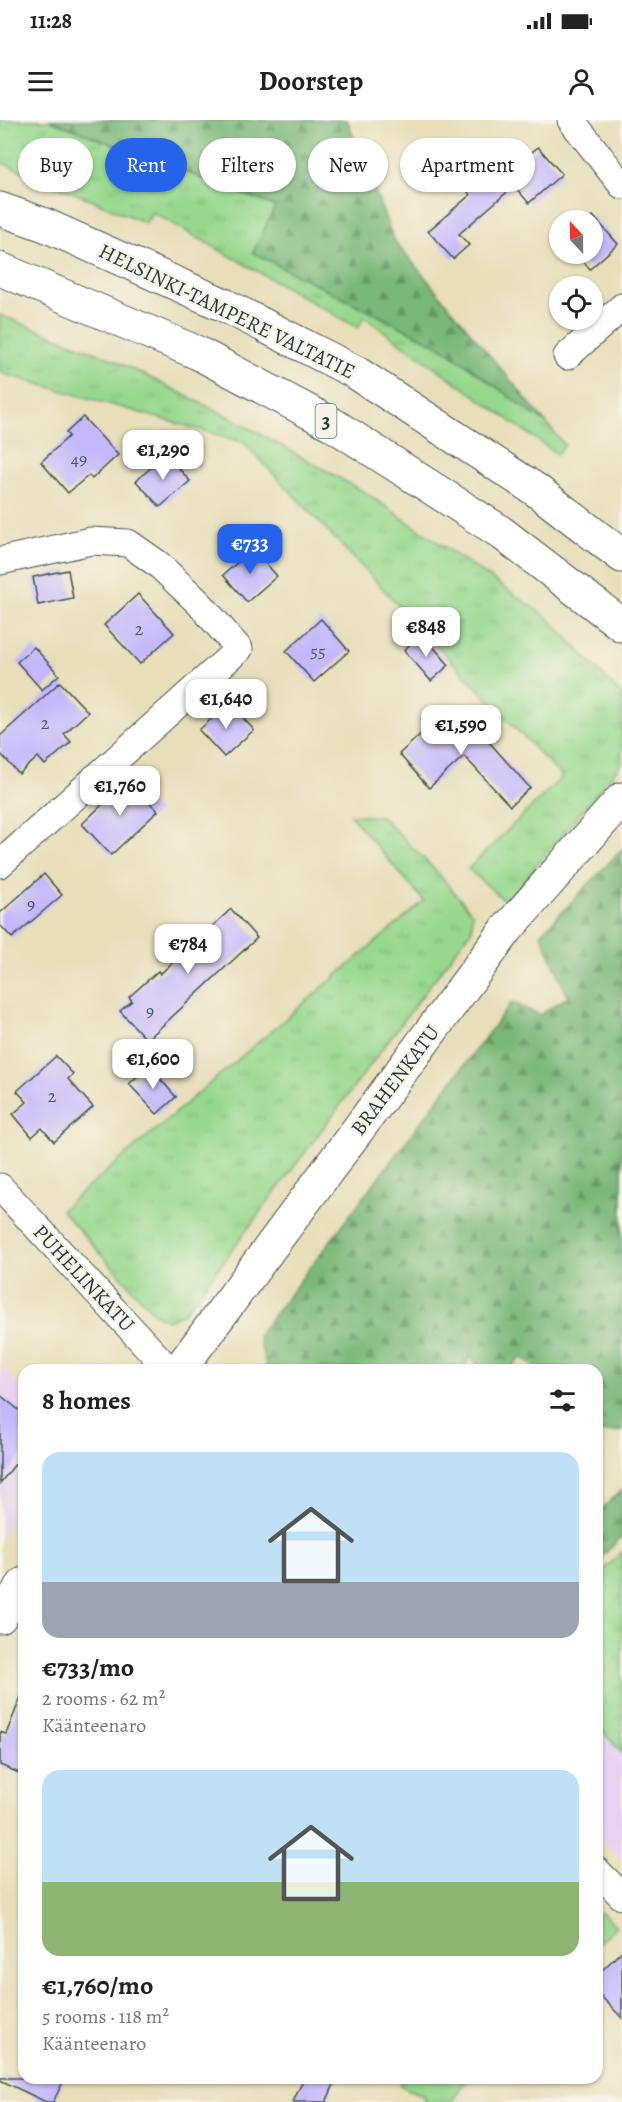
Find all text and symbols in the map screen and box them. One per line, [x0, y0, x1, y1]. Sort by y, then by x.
text: 11:28 [30, 6, 72, 36]
text: Doorstep [259, 63, 363, 99]
icon: menu [24, 65, 57, 98]
icon: person [565, 65, 598, 98]
chip: Buy [18, 138, 93, 192]
chip: Rent [105, 138, 187, 192]
chip: Filters [199, 138, 296, 192]
chip: New [308, 138, 388, 192]
chip: Apartment [400, 138, 535, 192]
north arrow [549, 210, 603, 264]
map controls [549, 210, 603, 330]
street label: HELSINKI-TAMPERE VALTATIE [94, 237, 360, 385]
button: locate [549, 276, 603, 330]
road number: 3 [316, 404, 336, 438]
pin: €1,290 [114, 430, 212, 481]
text: €1,290 [137, 436, 190, 463]
house number: 49 [71, 447, 87, 471]
pin: €733 [214, 524, 286, 575]
text: €733 [231, 530, 269, 557]
pin: €848 [390, 607, 462, 658]
text: €848 [406, 613, 446, 640]
house number: 2 [135, 617, 144, 641]
house number: 55 [310, 639, 326, 663]
pin: €1,640 [177, 679, 275, 730]
text: €1,640 [200, 685, 252, 712]
pin: €1,590 [412, 705, 510, 756]
house number: 2 [41, 711, 50, 735]
text: €1,590 [435, 711, 487, 738]
pin: €1,760 [71, 766, 169, 817]
text: €1,760 [94, 772, 146, 799]
house number: 9 [27, 892, 35, 916]
pin: €784 [152, 924, 224, 975]
text: €784 [168, 930, 208, 957]
house number: 9 [146, 999, 154, 1023]
street label: BRAHENKATU [344, 1019, 446, 1141]
pin: €1,600 [104, 1039, 202, 1090]
text: €1,600 [126, 1045, 180, 1072]
house number: 2 [48, 1084, 57, 1108]
street label: PUHELINKATU [27, 1218, 141, 1338]
text: 8 homes [42, 1383, 131, 1418]
icon: filters [546, 1384, 579, 1417]
icon: home [257, 1491, 365, 1599]
text: €733/mo [42, 1650, 134, 1685]
text: 2 rooms · 62 m² [42, 1685, 165, 1712]
text: Käänteenaro [42, 1712, 146, 1739]
icon: home [257, 1809, 365, 1917]
text: €1,760/mo [42, 1968, 153, 2003]
text: 5 rooms · 118 m² [42, 2003, 169, 2030]
text: Käänteenaro [42, 2030, 146, 2057]

